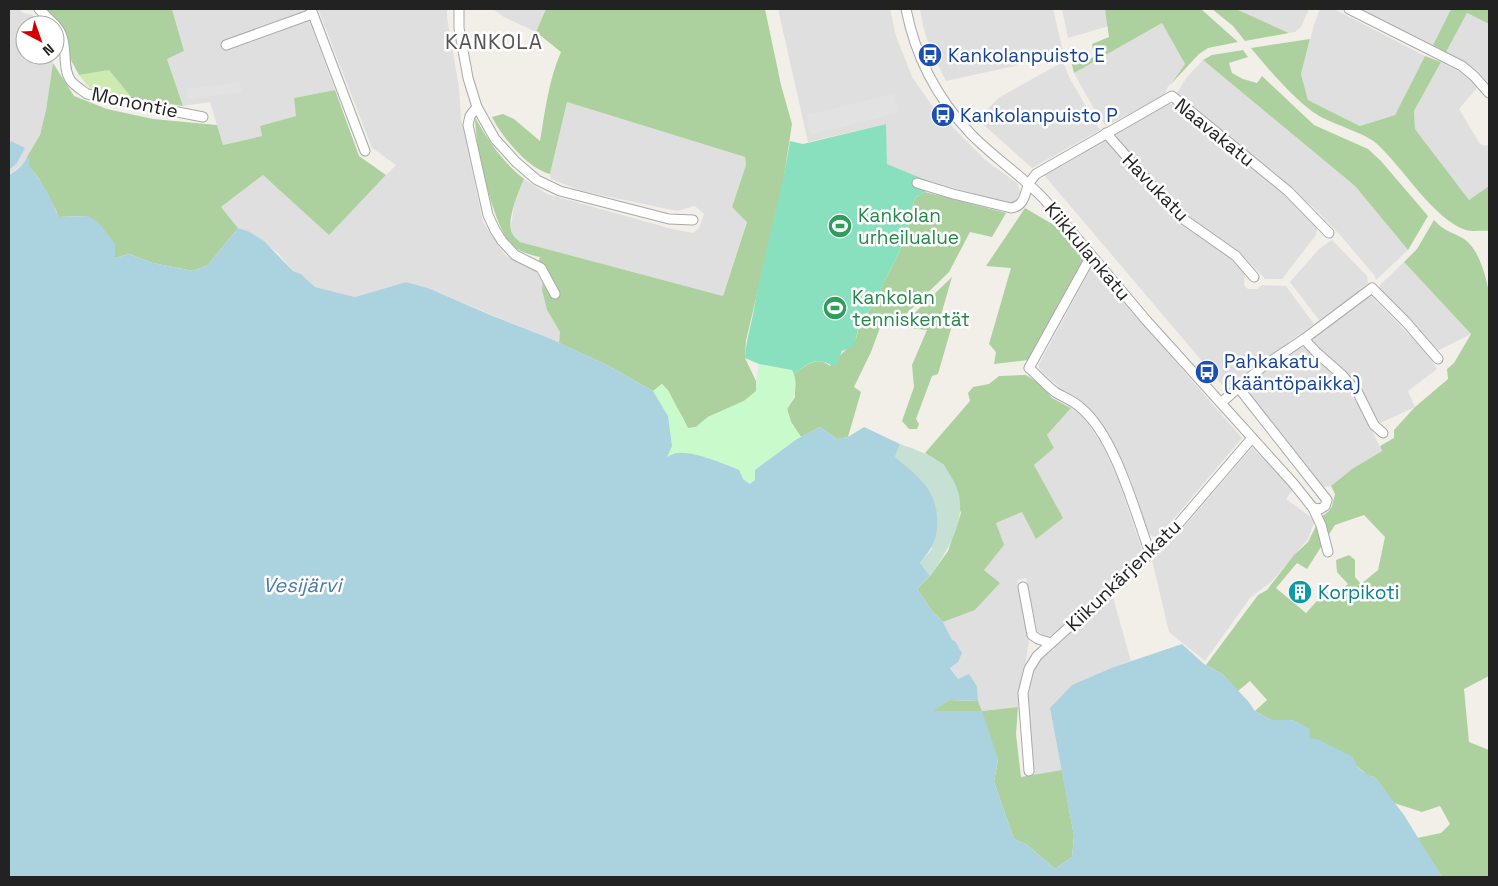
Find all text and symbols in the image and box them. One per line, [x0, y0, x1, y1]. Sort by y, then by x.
north arrow [15, 15, 65, 65]
district label: KANKOLA [445, 28, 543, 55]
text: N [39, 40, 58, 60]
bus stop icon: Kankolanpuisto E [917, 42, 943, 68]
place label: Kankolanpuisto E [948, 43, 1105, 68]
street label: Monontie [89, 81, 180, 124]
street label: Naavakatu [1170, 93, 1260, 172]
bus stop icon: Kankolanpuisto P [930, 102, 956, 128]
place label: Kankolanpuisto P [960, 103, 1118, 128]
street label: Havukatu [1117, 148, 1194, 227]
street label: Kiikkulankatu [1039, 197, 1136, 306]
place label: Kankolan urheilualue [858, 203, 959, 250]
sports icon: Kankolan urheilualue [827, 213, 853, 239]
place label: Kankolan tenniskentät [852, 285, 970, 332]
sports icon: Kankolan tenniskentät [822, 295, 848, 321]
place label: Pahkakatu (kääntöpaikka) [1224, 349, 1361, 396]
bus stop icon: Pahkakatu (kääntöpaikka) [1194, 359, 1220, 385]
street label: Kiikunkärjenkatu [1060, 514, 1186, 637]
water label: Vesijärvi [263, 572, 343, 598]
building icon: Korpikoti [1287, 579, 1313, 605]
place label: Korpikoti [1318, 580, 1399, 605]

